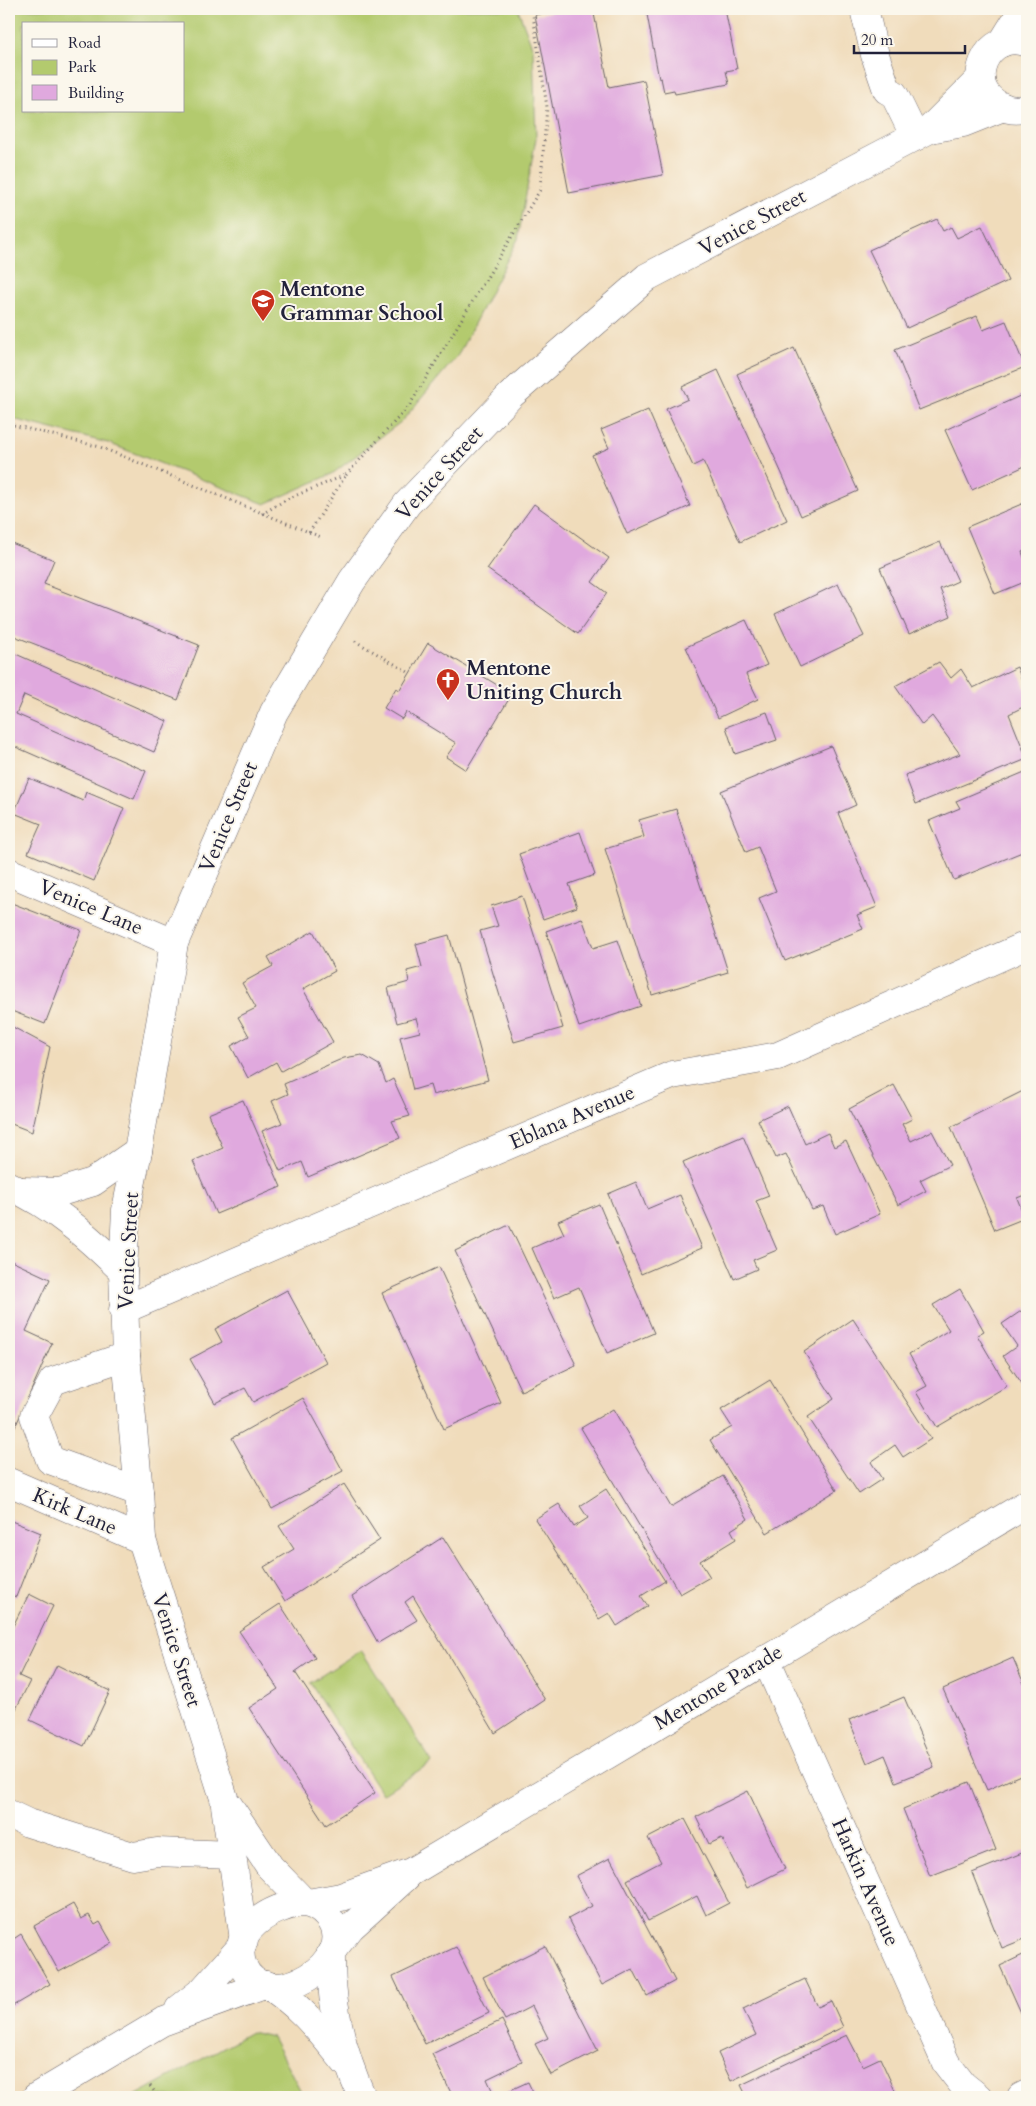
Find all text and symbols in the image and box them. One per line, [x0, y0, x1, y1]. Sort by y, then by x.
legend [22, 22, 185, 112]
scale bar [854, 22, 965, 54]
text: 20 m [861, 30, 893, 50]
text: Road [68, 33, 101, 53]
text: Park [68, 57, 97, 77]
text: Building [68, 83, 124, 103]
street label: Venice Street [693, 182, 811, 263]
place label: Mentone Grammar School [280, 275, 443, 328]
school or university icon: Mentone Grammar School [250, 288, 276, 322]
street label: Venice Street [389, 419, 490, 527]
place label: Mentone Uniting Church [466, 654, 622, 707]
church icon: Mentone Uniting Church [435, 667, 461, 701]
street label: Venice Street [192, 757, 265, 877]
street label: Venice Lane [34, 872, 147, 942]
street label: Eblana Avenue [505, 1078, 639, 1157]
street label: Venice Street [111, 1191, 146, 1311]
street label: Kirk Lane [28, 1481, 122, 1542]
street label: Venice Street [144, 1590, 209, 1711]
street label: Mentone Parade [649, 1638, 788, 1737]
street label: Harkin Avenue [824, 1814, 907, 1951]

